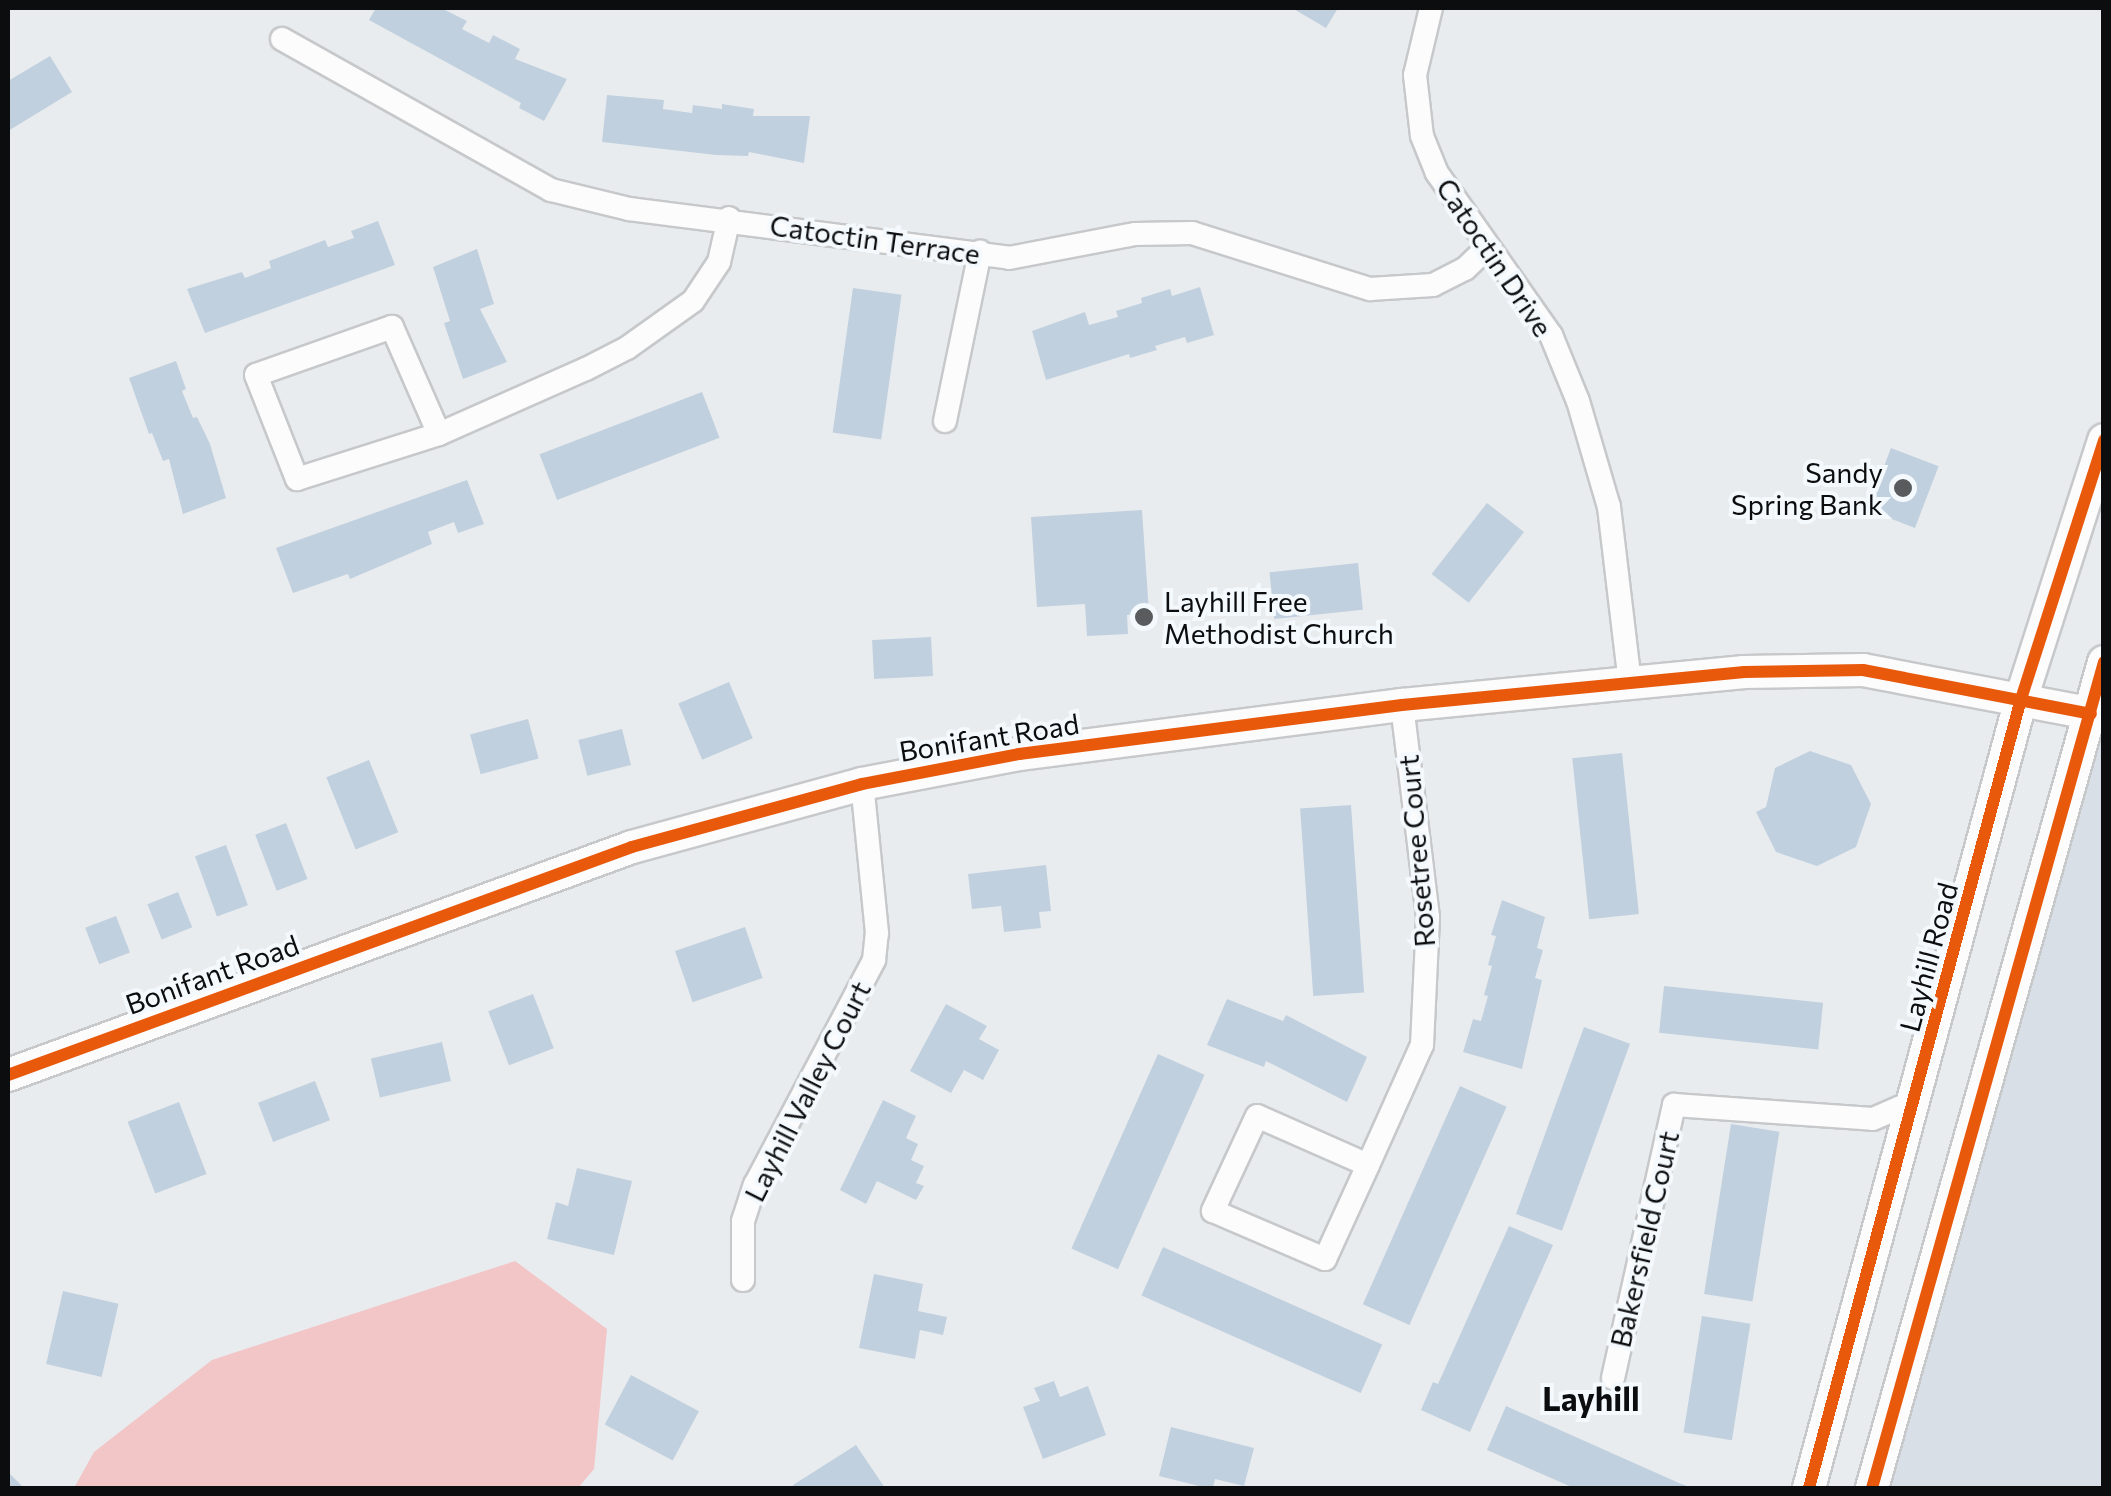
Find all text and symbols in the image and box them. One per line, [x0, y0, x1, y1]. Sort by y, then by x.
street label: Catoctin Drive [1430, 172, 1560, 342]
street label: Catoctin Terrace [768, 208, 982, 270]
place label: Sandy Spring Bank [1731, 455, 1883, 521]
marker: Sandy Spring Bank [1892, 477, 1914, 499]
place label: Layhill Free Methodist Church [1164, 584, 1394, 650]
marker: Layhill Free Methodist Church [1133, 606, 1155, 628]
street label: Bonifant Road [897, 706, 1081, 768]
street label: Rosetree Court [1391, 753, 1441, 949]
street label: Layhill Road [1892, 879, 1964, 1035]
street label: Bonifant Road [121, 927, 303, 1021]
street label: Layhill Valley Court [737, 975, 877, 1207]
street label: Bakersfield Court [1603, 1127, 1685, 1351]
district label: Layhill [1542, 1379, 1640, 1417]

